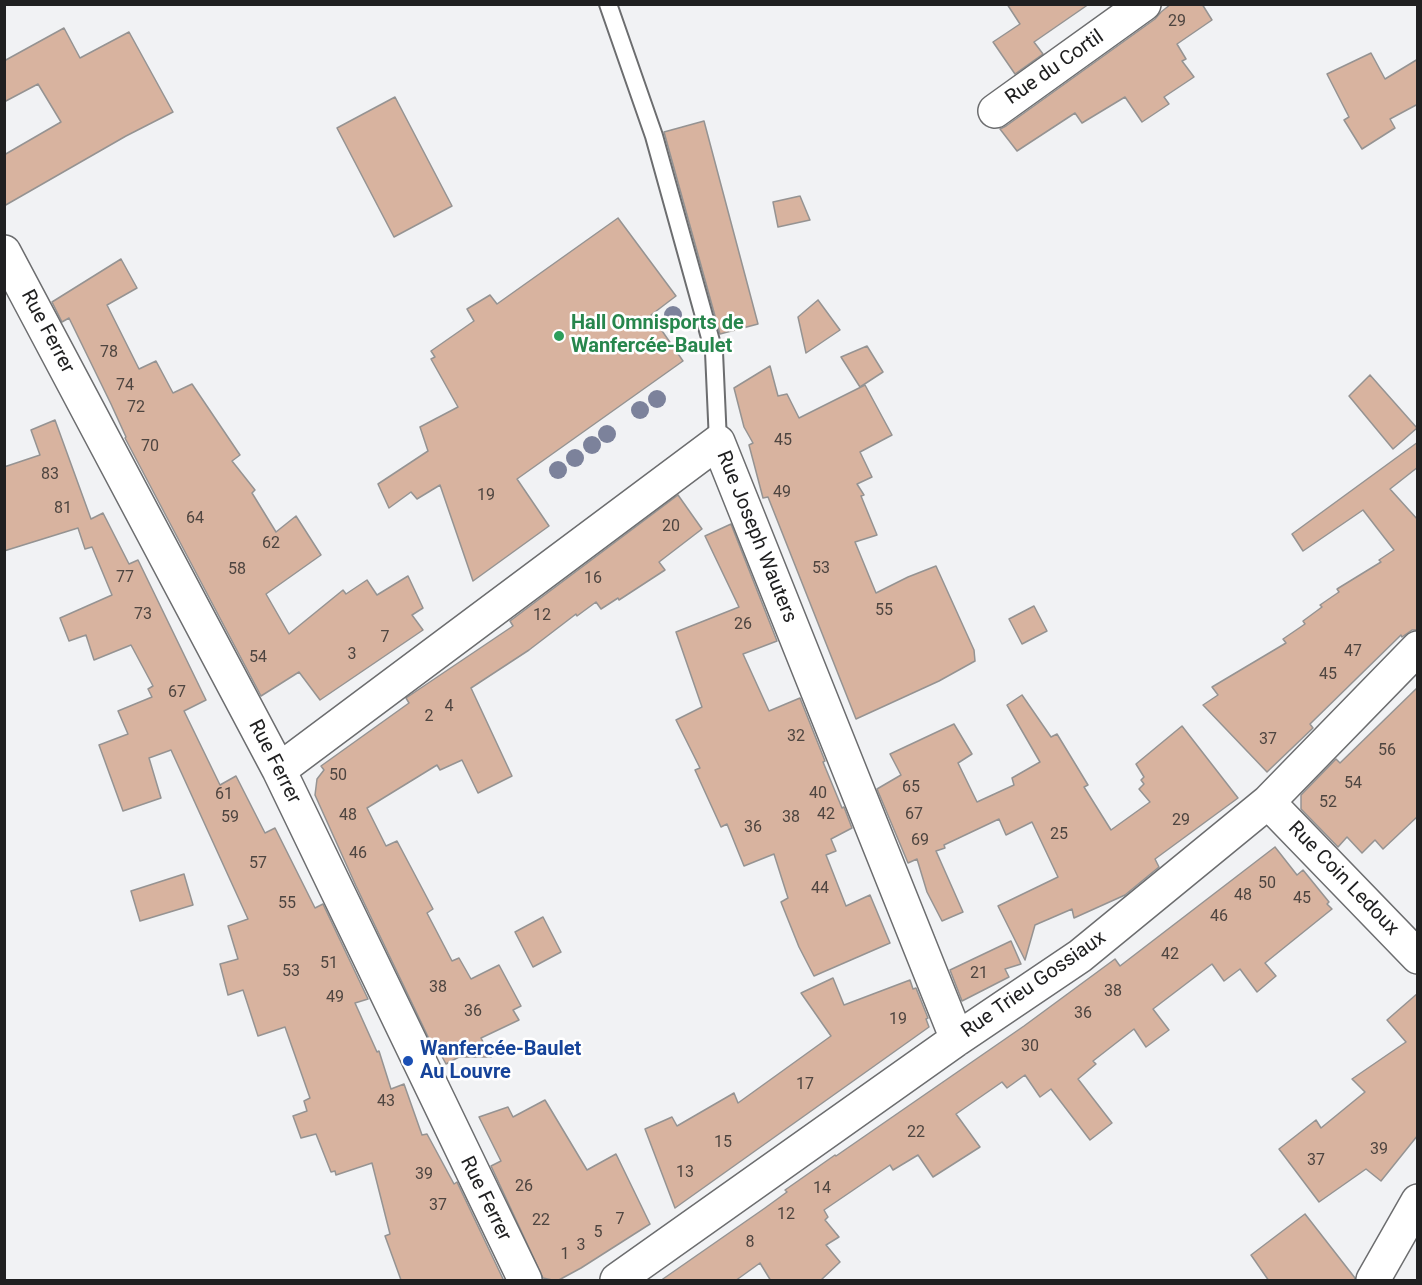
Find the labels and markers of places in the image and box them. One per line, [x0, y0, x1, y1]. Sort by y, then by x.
place label: Hall Omnisports de Wanfercée-Baulet [571, 312, 744, 359]
marker: Hall Omnisports de Wanfercée-Baulet [552, 329, 566, 343]
place label: Wanfercée-Baulet Au Louvre [420, 1038, 581, 1085]
marker: Wanfercée-Baulet Au Louvre [401, 1054, 415, 1068]

